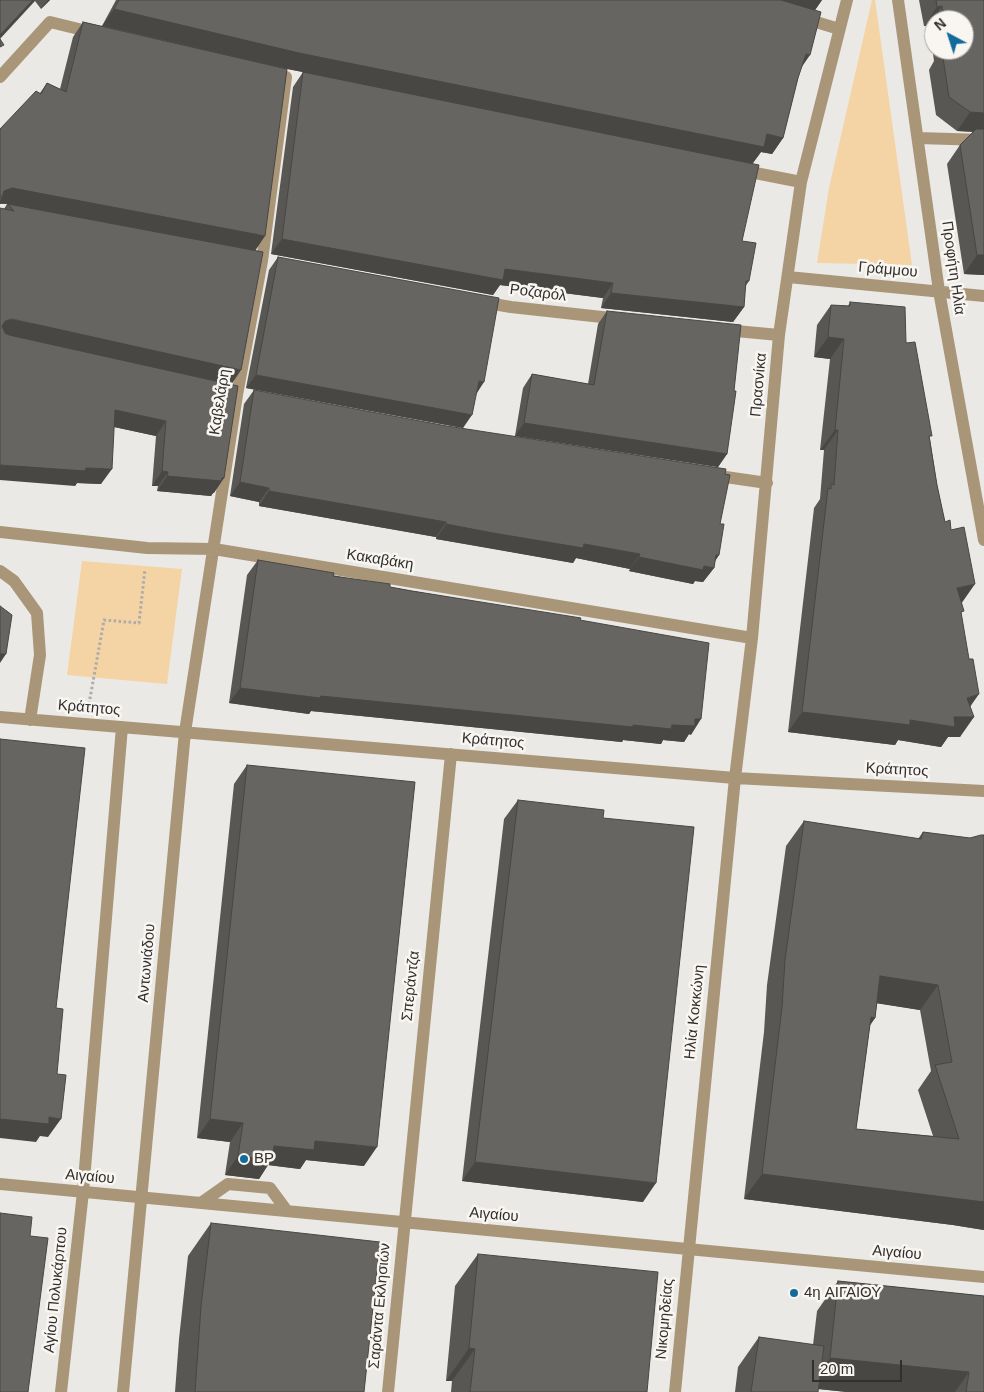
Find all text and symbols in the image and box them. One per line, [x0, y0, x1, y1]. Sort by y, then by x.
north arrow [924, 10, 974, 60]
text: N [931, 15, 949, 34]
street label: Προφήτη Ηλία [938, 220, 968, 316]
street label: Γράμμου [858, 258, 918, 282]
street label: Ροζαρόλ [509, 281, 567, 305]
street label: Πρασνίκα [747, 352, 771, 418]
street label: Καβελάρη [206, 368, 234, 436]
street label: Κακαβάκη [345, 546, 415, 574]
street label: Κράτητος [57, 696, 121, 720]
street label: Κράτητος [461, 729, 525, 753]
street label: Κράτητος [865, 759, 929, 781]
street label: Αντωνιάδου [135, 923, 159, 1003]
street label: Σπεράντζα [398, 950, 424, 1022]
street label: Ηλία Κοκκώνη [681, 964, 709, 1060]
place label: BP [254, 1150, 274, 1168]
marker: BP [238, 1153, 250, 1165]
street label: Αιγαίου [65, 1166, 115, 1188]
street label: Αιγαίου [469, 1204, 519, 1226]
street label: Αγίου Πολυκάρπου [40, 1226, 72, 1354]
street label: Σαράντα Εκλησιών [366, 1242, 394, 1370]
street label: Αιγαίου [872, 1242, 922, 1264]
street label: Νικομηδείας [653, 1278, 677, 1360]
place label: 4η ΑΙΓΑΙΟΥ [804, 1284, 881, 1302]
marker: 4η ΑΙΓΑΙΟΥ [788, 1287, 800, 1299]
scale bar [814, 1350, 904, 1382]
text: 20 m [820, 1360, 853, 1377]

